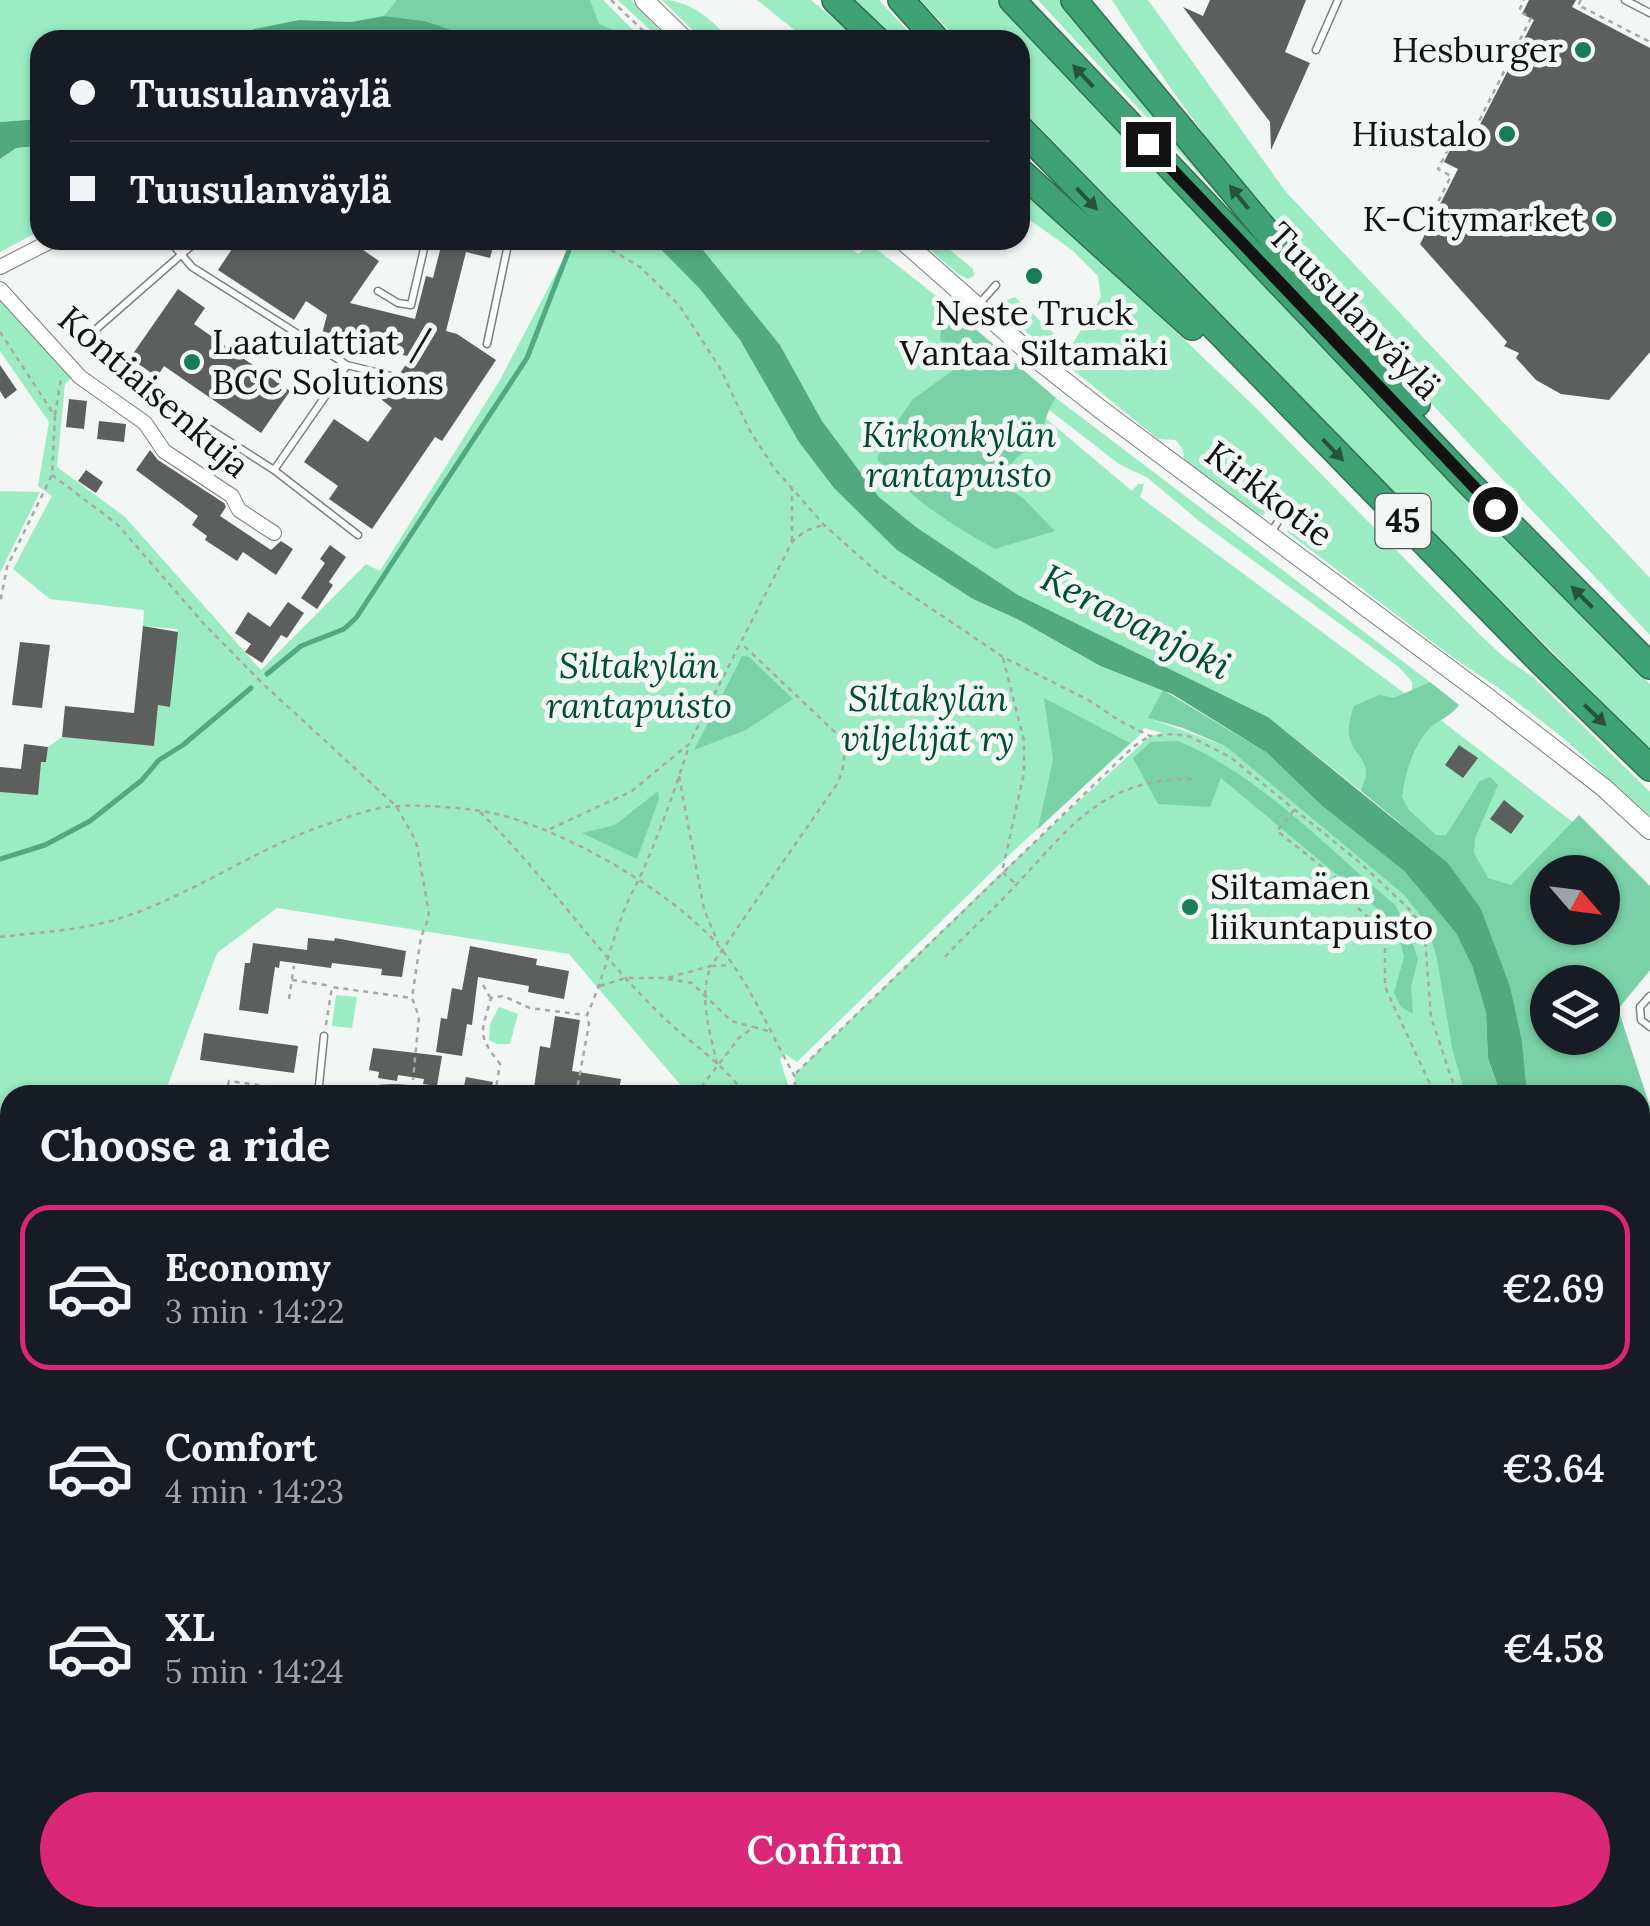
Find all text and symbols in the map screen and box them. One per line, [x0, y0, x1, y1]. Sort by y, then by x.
place label: Hesburger [1392, 27, 1563, 72]
marker: Hesburger [1572, 39, 1594, 61]
one-way arrow [1072, 64, 1095, 88]
text: Tuusulanväylä [130, 69, 391, 117]
place label: Hiustalo [1351, 111, 1487, 156]
route end [1126, 122, 1171, 167]
marker: Hiustalo [1496, 123, 1518, 145]
text: Tuusulanväylä [130, 165, 391, 213]
one-way arrow [1229, 184, 1250, 209]
one-way arrow [1075, 187, 1098, 211]
place label: K-Citymarket [1362, 196, 1584, 241]
marker: K-Citymarket [1593, 208, 1615, 230]
street label: Tuusulanväylä [1258, 212, 1450, 409]
marker: Neste Truck Vantaa Siltamäki [1023, 265, 1045, 287]
place label: Neste Truck Vantaa Siltamäki [899, 290, 1168, 375]
street label: Kontiaisenkuja [49, 296, 259, 487]
place label: Laatulattiat / BCC Solutions [212, 319, 444, 404]
marker: Laatulattiat / BCC Solutions [181, 351, 203, 373]
park label: Kirkonkylän rantapuisto [862, 412, 1057, 497]
street label: Kirkkotie [1196, 431, 1342, 556]
one-way arrow [1321, 438, 1344, 462]
route start [1473, 487, 1518, 532]
road number: 45 [1376, 494, 1430, 548]
water label: Keravanjoki [1033, 553, 1240, 690]
one-way arrow [1570, 585, 1594, 609]
park label: Siltakylän rantapuisto [546, 643, 732, 728]
park label: Siltakylän viljelijät ry [841, 676, 1015, 761]
one-way arrow [1583, 703, 1607, 726]
north arrow [1530, 855, 1620, 945]
map controls [1530, 855, 1620, 1055]
place label: Siltamäen liikuntapuisto [1210, 864, 1433, 949]
marker: Siltamäen liikuntapuisto [1179, 896, 1201, 918]
button: layers [1530, 965, 1620, 1055]
text: Choose a ride [40, 1116, 330, 1173]
icon: car [45, 1243, 135, 1333]
text: Economy [165, 1243, 331, 1291]
text: €2.69 [1502, 1264, 1605, 1312]
text: 3 min · 14:22 [165, 1291, 344, 1332]
icon: car [45, 1423, 135, 1513]
text: Comfort [165, 1423, 317, 1471]
text: €3.64 [1502, 1444, 1605, 1492]
text: 4 min · 14:23 [165, 1471, 344, 1512]
icon: car [45, 1603, 135, 1693]
text: XL [165, 1603, 215, 1651]
text: €4.58 [1503, 1624, 1605, 1672]
text: 5 min · 14:24 [165, 1651, 344, 1692]
button: Confirm [40, 1792, 1610, 1907]

